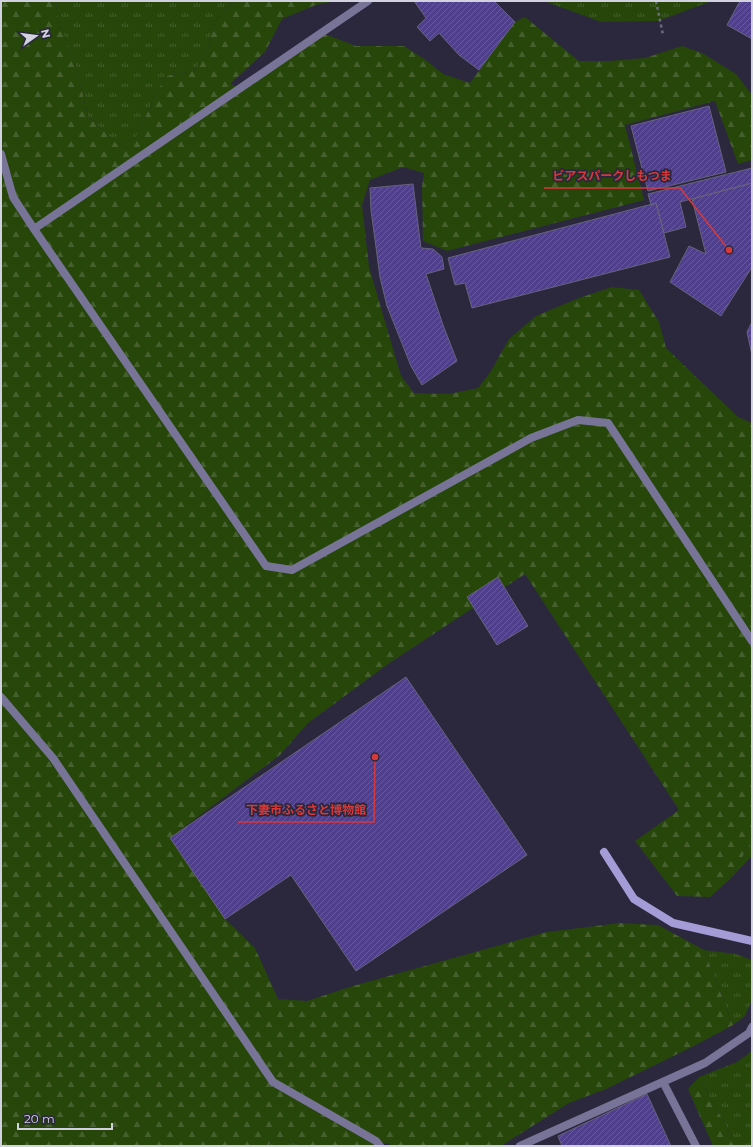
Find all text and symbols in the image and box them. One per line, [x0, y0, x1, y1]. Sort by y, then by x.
north arrow [16, 16, 56, 56]
text: N [38, 28, 54, 40]
callout: ビアスパークしもつま [544, 164, 680, 188]
text: ビアスパークしもつま [552, 168, 672, 183]
callout: 下妻市ふるさと博物館 [238, 798, 374, 822]
text: 下妻市ふるさと博物館 [246, 802, 366, 817]
scale bar [18, 1105, 112, 1131]
text: 20 m [24, 1111, 55, 1126]

